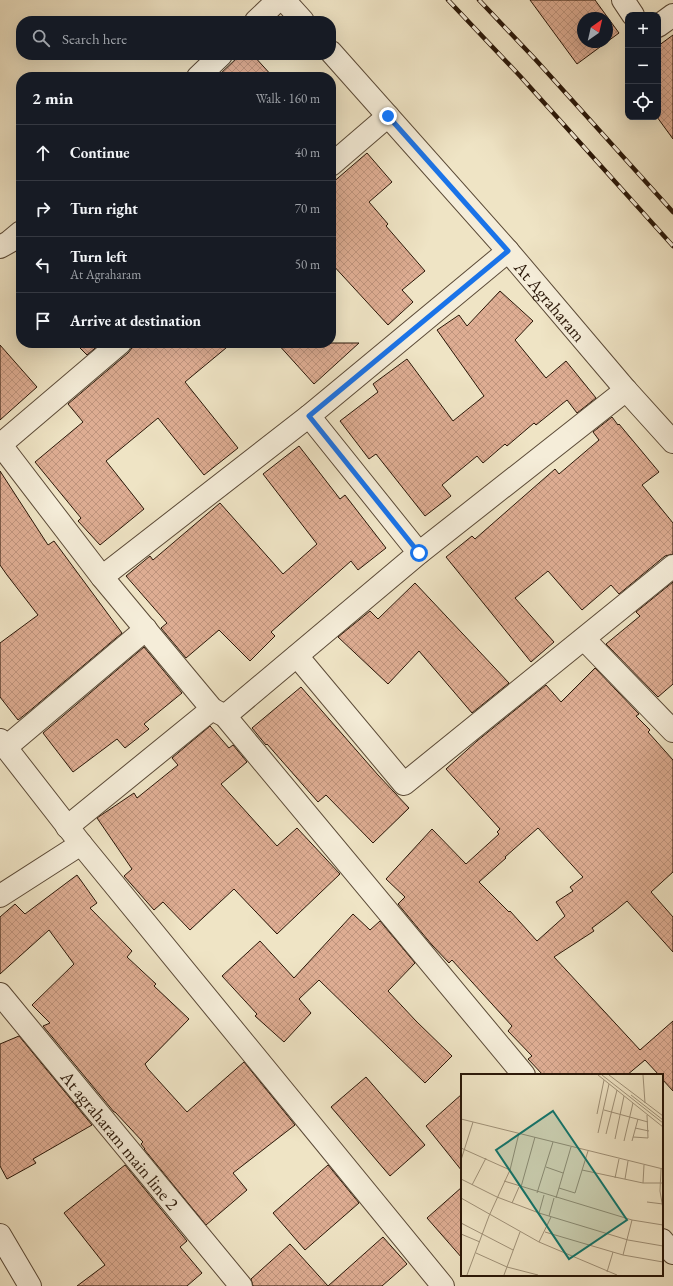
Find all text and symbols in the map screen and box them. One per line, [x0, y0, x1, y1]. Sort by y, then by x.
north arrow [577, 12, 613, 48]
map controls [625, 12, 661, 120]
button: + [625, 12, 661, 48]
search box [16, 16, 336, 60]
icon: search [30, 27, 52, 49]
text: Search here [62, 29, 127, 48]
button: − [625, 48, 661, 84]
button: locate [625, 84, 661, 120]
text: 2 min [32, 87, 73, 109]
text: Walk · 160 m [256, 90, 320, 107]
route end [379, 107, 397, 125]
icon: ahead [32, 142, 54, 164]
text: Continue [70, 143, 130, 162]
text: 40 m [295, 144, 320, 161]
icon: right [32, 198, 54, 220]
text: Turn right [70, 199, 138, 218]
text: 70 m [295, 200, 320, 217]
text: Turn left [70, 247, 127, 266]
icon: left [32, 254, 54, 276]
street label: At Agraharam [509, 255, 591, 346]
text: 50 m [295, 256, 320, 273]
text: At Agraharam [70, 266, 141, 283]
icon: arrive [32, 310, 54, 332]
text: Arrive at destination [70, 311, 201, 330]
route start [410, 544, 428, 562]
street label: At agraharam main line 2 [56, 1065, 185, 1214]
inset map [461, 1074, 663, 1276]

